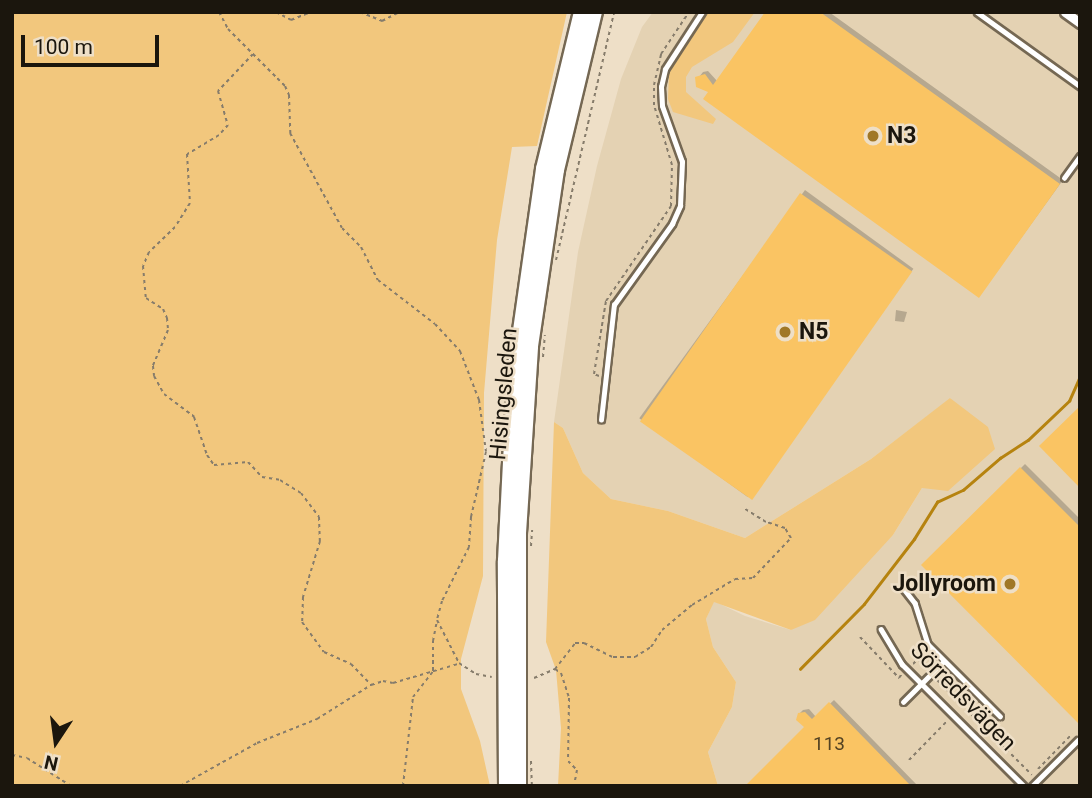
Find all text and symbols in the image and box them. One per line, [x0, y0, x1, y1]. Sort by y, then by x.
scale bar [24, 21, 163, 65]
text: 100 m [34, 35, 93, 59]
place label: N3 [887, 122, 916, 150]
marker: N3 [865, 128, 881, 144]
place label: N5 [799, 318, 828, 346]
marker: N5 [777, 324, 793, 340]
street label: Hisingsleden [484, 327, 524, 461]
place label: Jollyroom [892, 570, 996, 598]
marker: Jollyroom [1002, 576, 1018, 592]
street label: Sörredsvägen [904, 637, 1022, 757]
north arrow [21, 707, 91, 777]
house number: 113 [813, 733, 845, 755]
text: N [42, 750, 60, 776]

